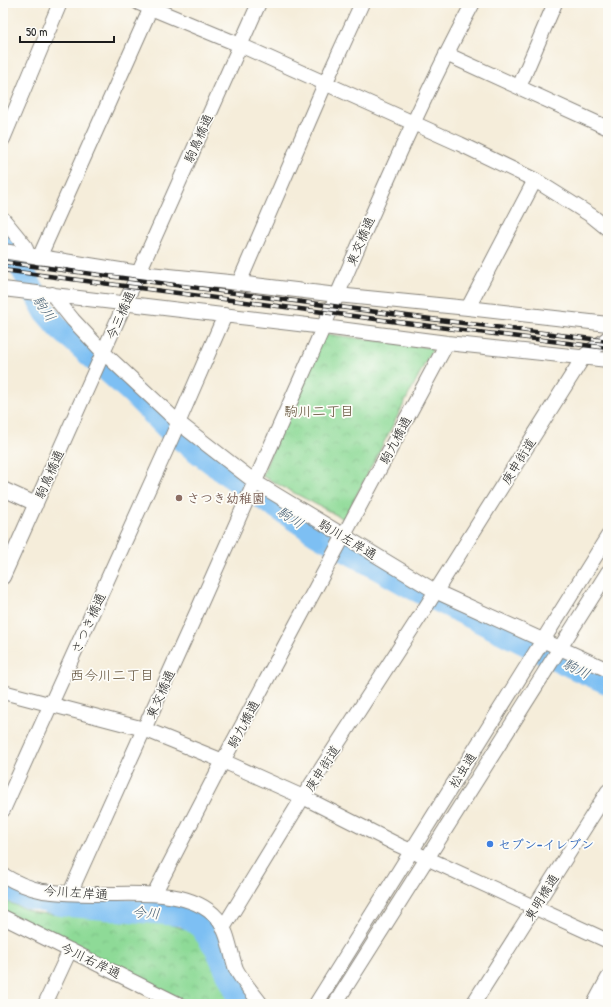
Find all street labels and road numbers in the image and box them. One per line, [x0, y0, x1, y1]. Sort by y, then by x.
street label: 駒鳥橋通 [179, 111, 217, 165]
street label: 東交橋通 [342, 214, 378, 268]
street label: 今三橋通 [101, 288, 139, 342]
street label: 駒九橋通 [375, 413, 415, 467]
street label: 庚申街道 [497, 434, 539, 488]
street label: 駒鳥橋通 [30, 447, 68, 501]
street label: 駒川左岸通 [316, 515, 380, 563]
street label: さつき橋通 [67, 590, 109, 656]
street label: 東交橋通 [141, 667, 179, 721]
street label: 駒九橋通 [223, 697, 263, 751]
street label: 庚申街道 [300, 741, 344, 795]
street label: 松虫通 [444, 749, 480, 791]
street label: 東明橋通 [520, 870, 562, 924]
street label: 今川左岸通 [43, 881, 109, 903]
street label: 今川右岸通 [58, 938, 124, 982]

